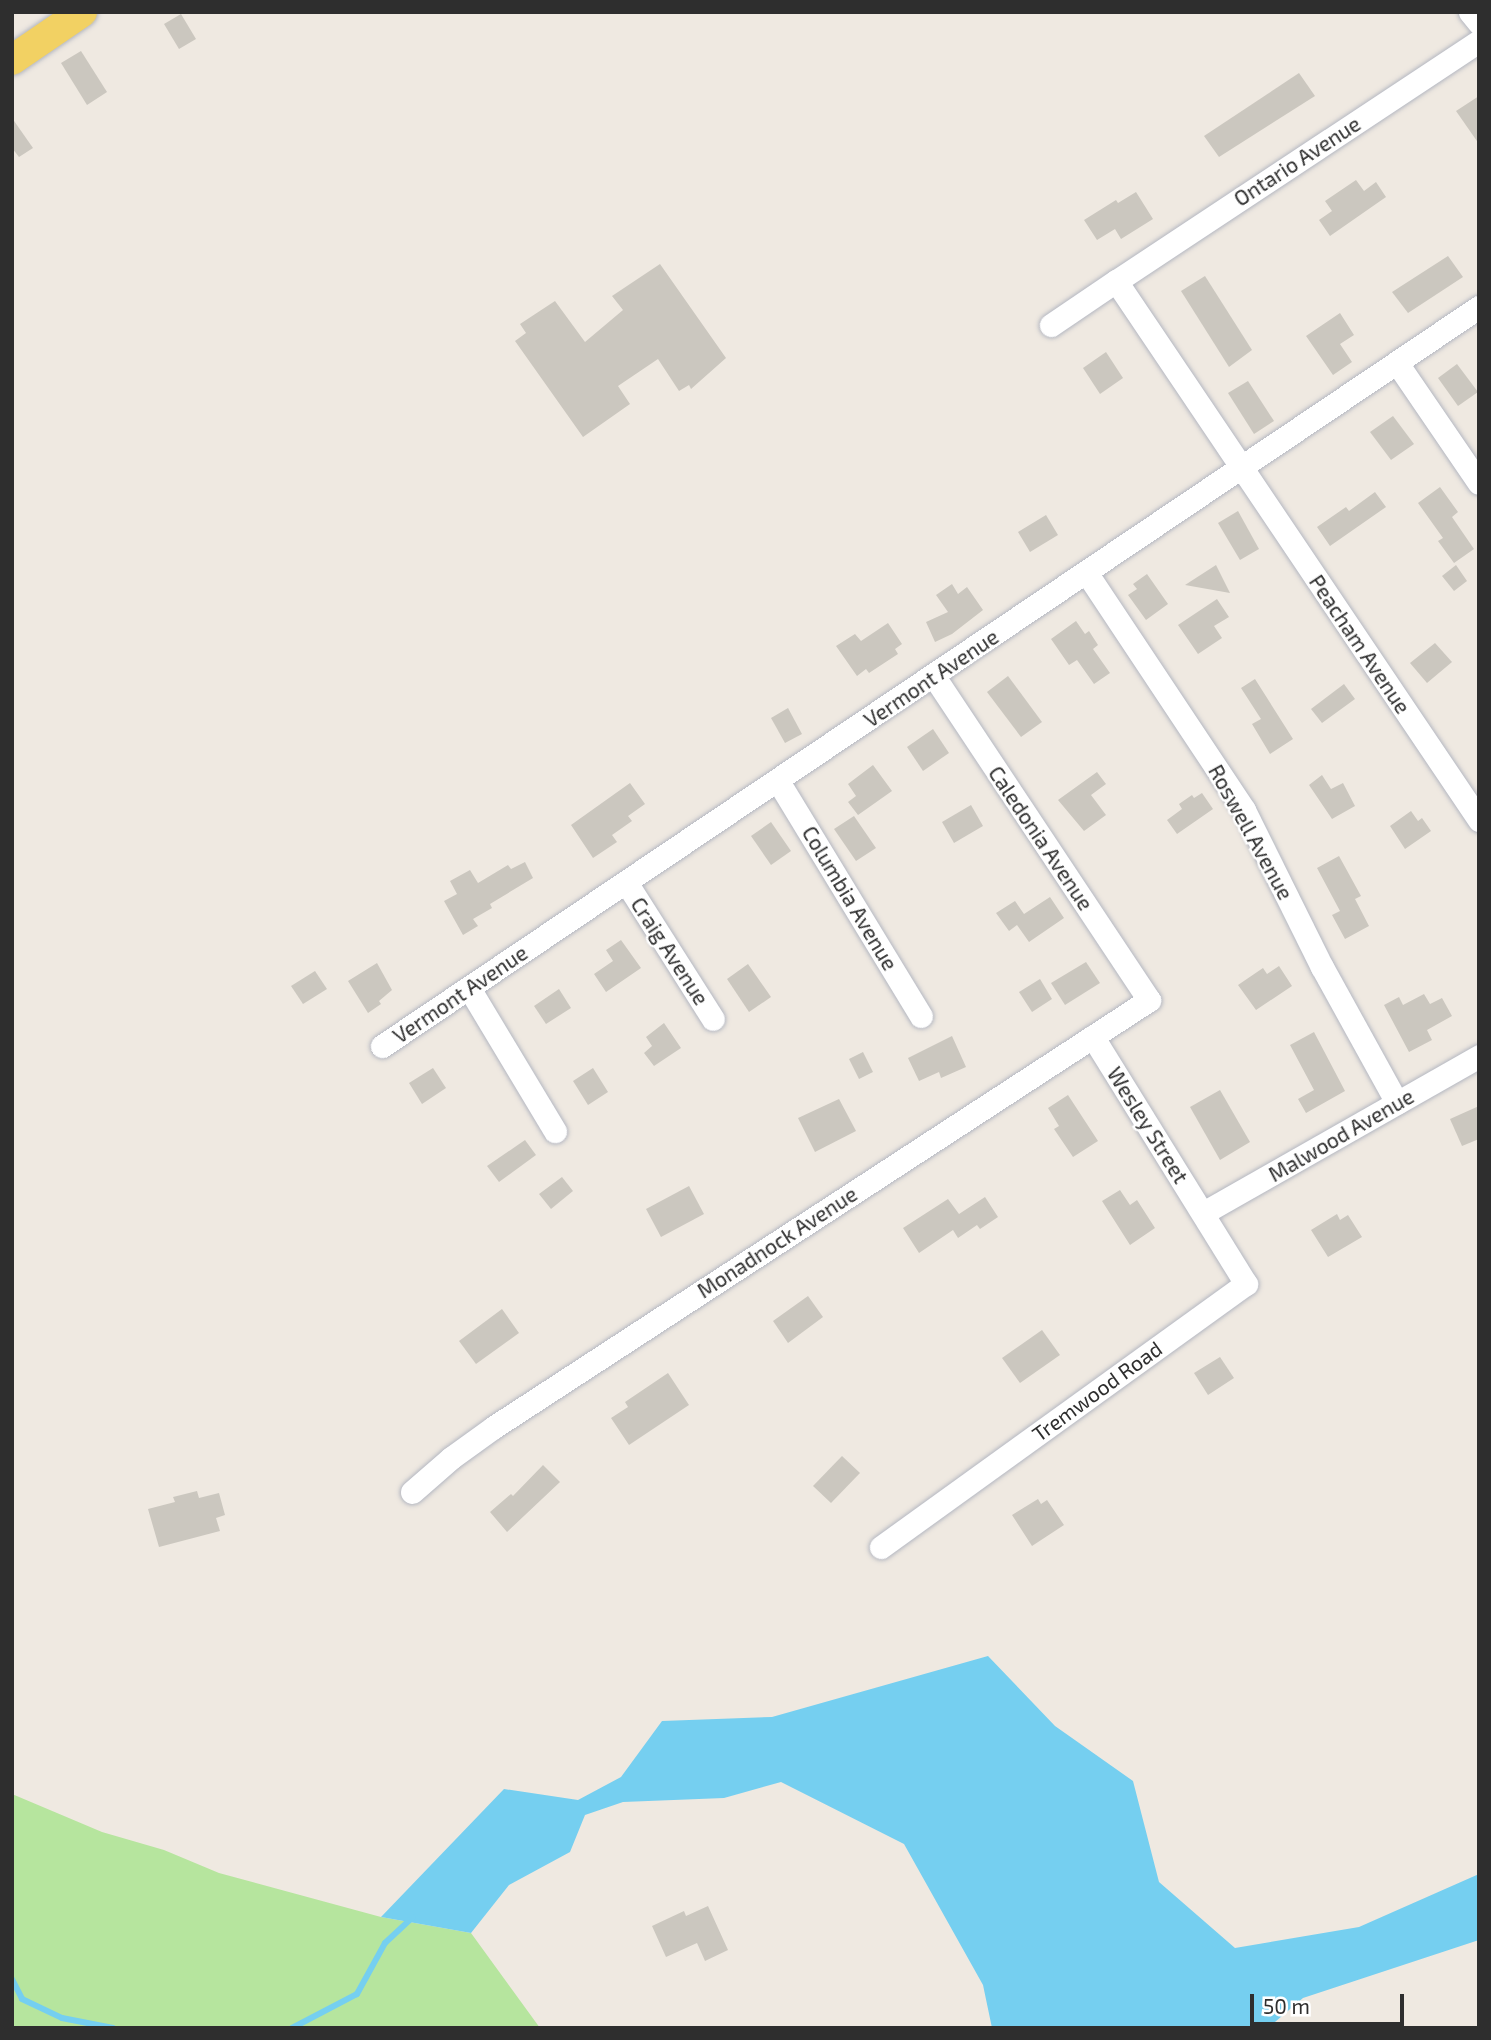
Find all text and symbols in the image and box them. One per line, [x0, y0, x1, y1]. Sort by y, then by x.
street label: Ontario Avenue [1229, 111, 1365, 211]
street label: Peacham Avenue [1304, 570, 1416, 718]
street label: Vermont Avenue [859, 624, 1003, 732]
street label: Roswell Avenue [1203, 760, 1299, 904]
street label: Caledonia Avenue [983, 761, 1099, 915]
street label: Columbia Avenue [797, 821, 903, 975]
street label: Craig Avenue [626, 892, 714, 1010]
street label: Vermont Avenue [388, 940, 532, 1048]
street label: Wesley Street [1102, 1062, 1194, 1188]
street label: Malwood Avenue [1264, 1083, 1418, 1187]
street label: Monadnock Avenue [692, 1181, 862, 1303]
street label: Tremwood Road [1027, 1335, 1167, 1447]
scale bar [1253, 1980, 1407, 2024]
text: 50 m [1263, 1993, 1310, 2018]

